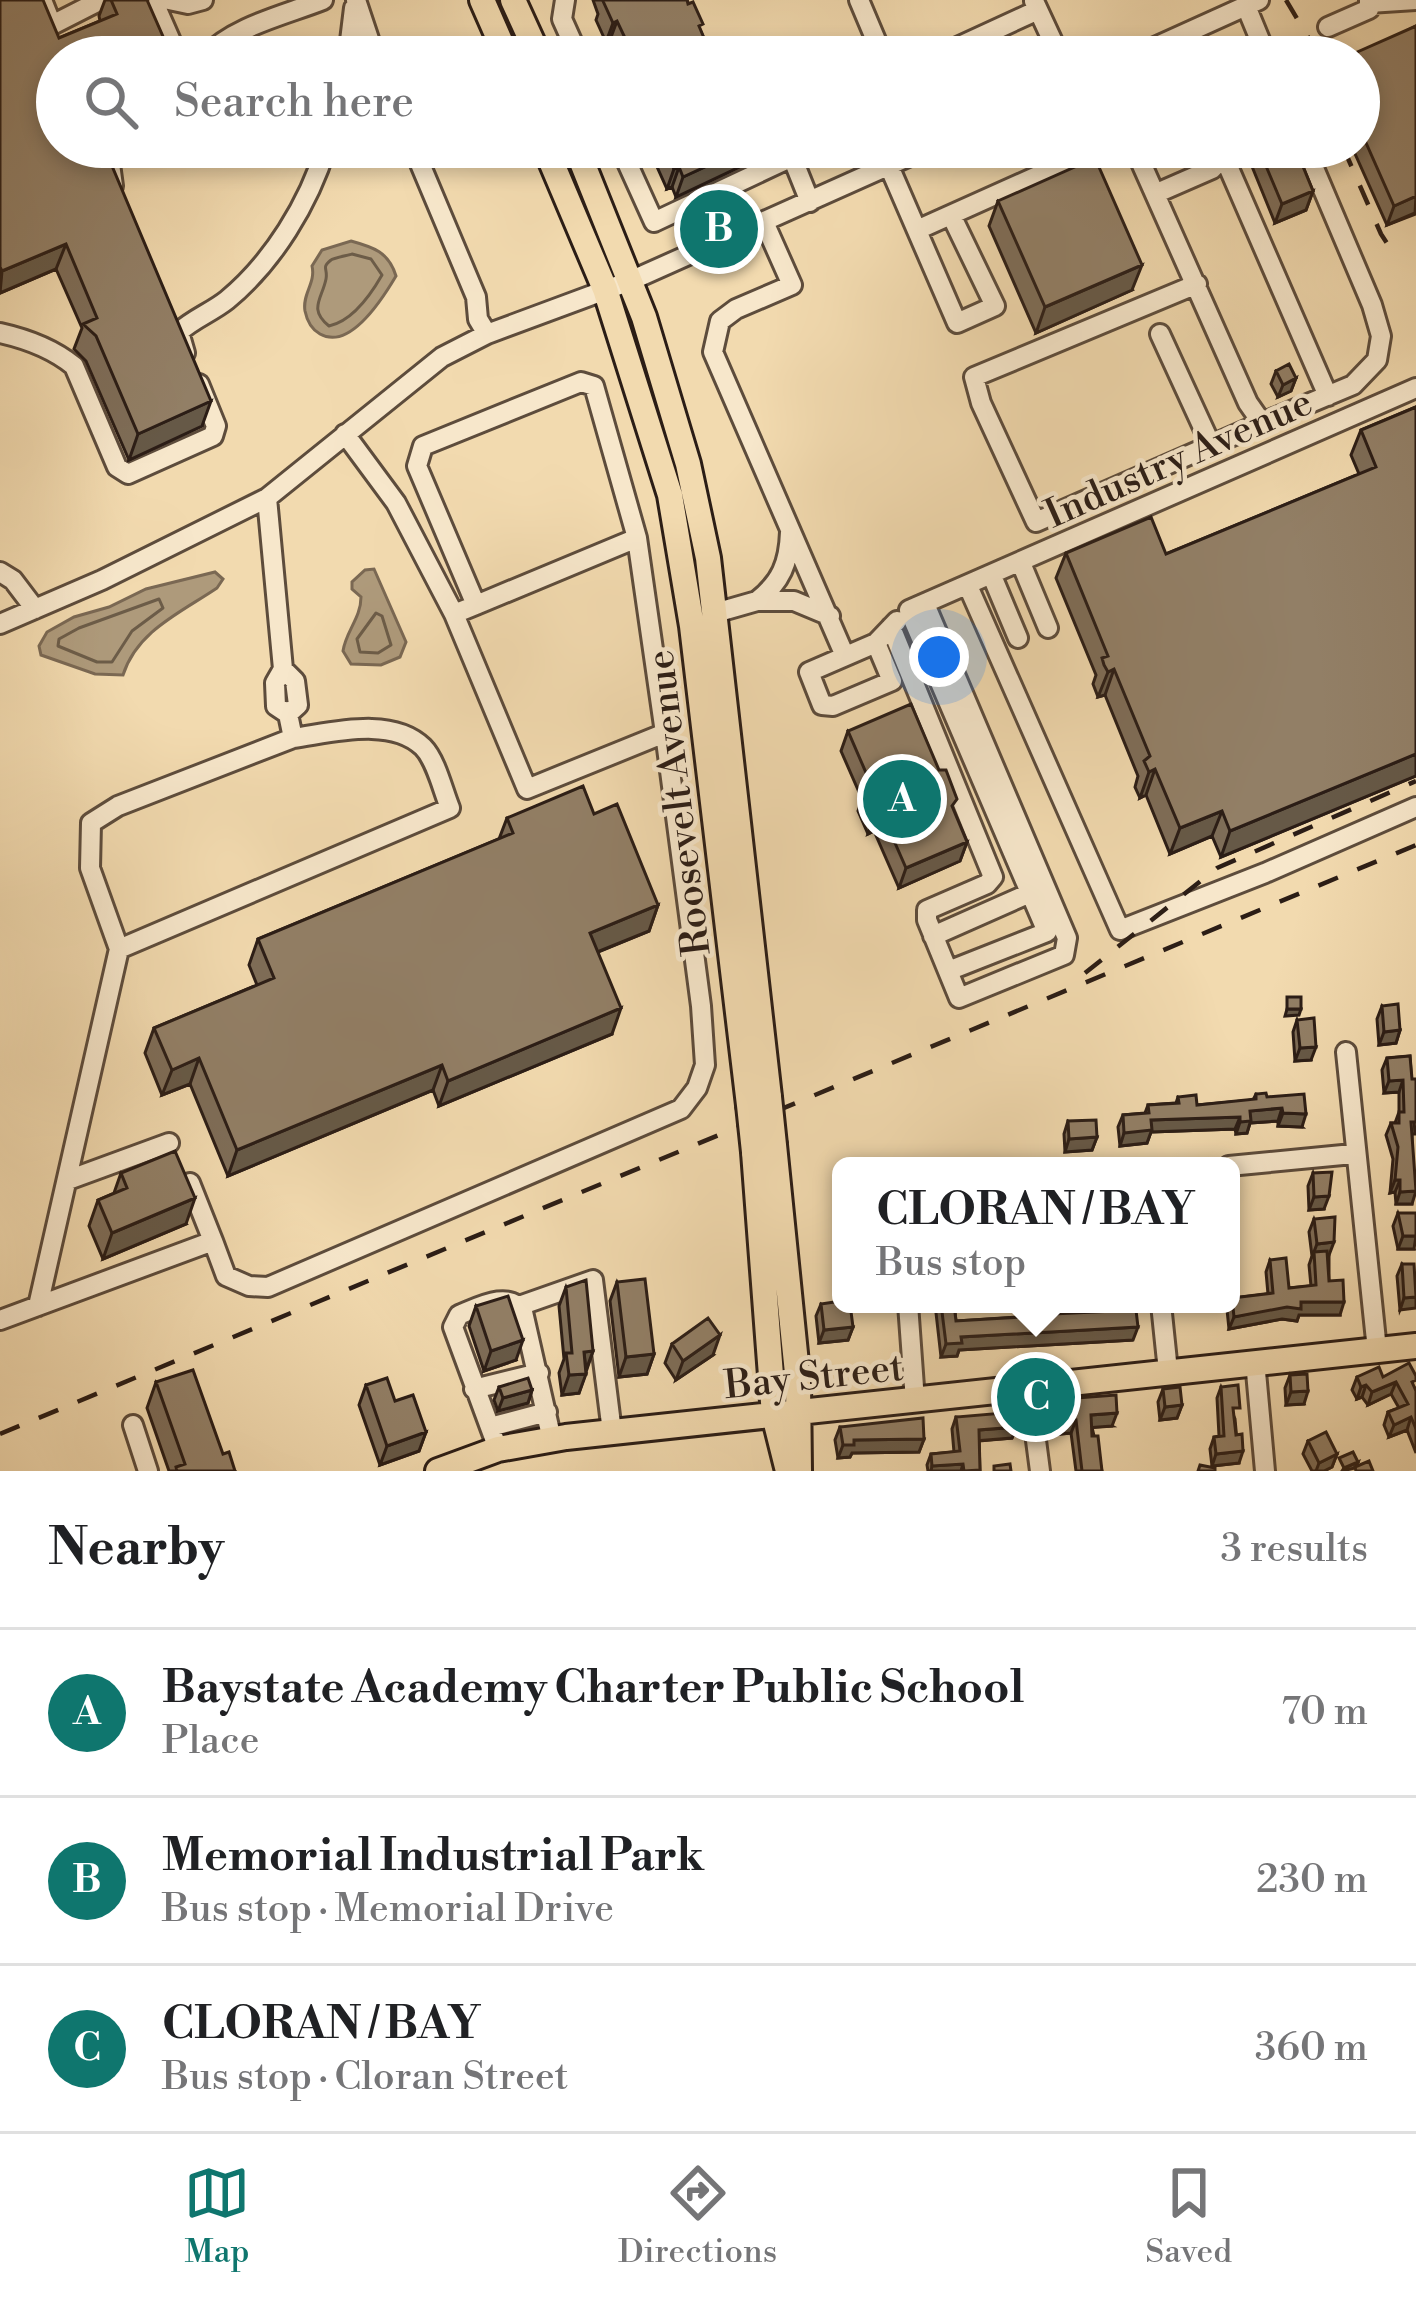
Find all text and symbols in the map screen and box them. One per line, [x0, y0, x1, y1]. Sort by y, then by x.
search box [36, 36, 1380, 168]
icon: search [78, 69, 144, 135]
text: Search here [174, 74, 414, 131]
pin: B [680, 184, 758, 274]
street label: Industry Avenue [1038, 378, 1320, 540]
your location [909, 627, 969, 687]
street label: Roosevelt Avenue [636, 647, 723, 958]
pin: A [863, 754, 941, 844]
popup [832, 1157, 1240, 1313]
text: CLORAN / BAY [876, 1182, 1196, 1239]
text: Bus stop [876, 1239, 1026, 1288]
street label: Bay Street [721, 1344, 906, 1411]
pin: C [997, 1352, 1075, 1442]
text: Nearby [48, 1517, 224, 1581]
text: 3 results [1220, 1525, 1368, 1574]
text: Baystate Academy Charter Public School [162, 1660, 1024, 1717]
text: A [73, 1688, 101, 1737]
text: 70 m [1281, 1688, 1368, 1737]
text: Place [162, 1717, 259, 1766]
text: Memorial Industrial Park [162, 1828, 704, 1885]
text: B [72, 1856, 102, 1905]
text: 230 m [1256, 1856, 1368, 1905]
text: Bus stop · Memorial Drive [162, 1885, 614, 1934]
text: CLORAN / BAY [162, 1996, 482, 2053]
text: C [73, 2024, 101, 2073]
text: 360 m [1255, 2024, 1368, 2073]
text: Bus stop · Cloran Street [162, 2053, 568, 2102]
tab: Map [184, 2160, 250, 2273]
tab: Directions [618, 2160, 777, 2273]
tab: Saved [1145, 2160, 1232, 2273]

